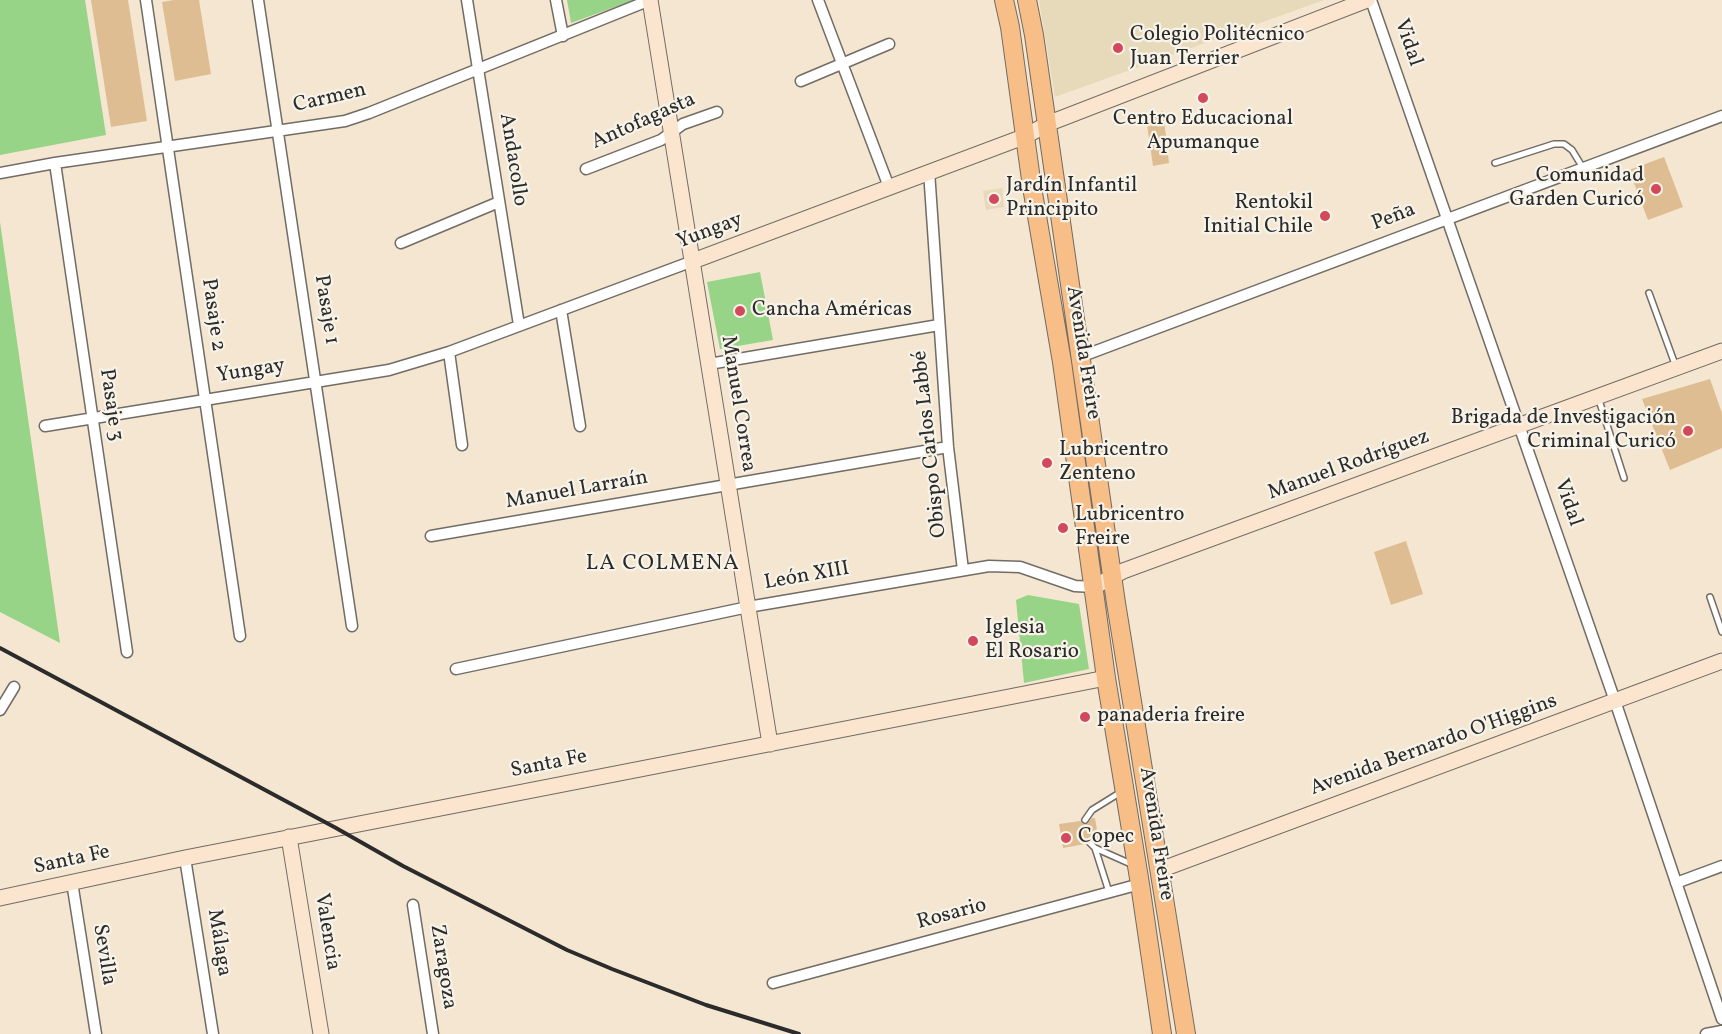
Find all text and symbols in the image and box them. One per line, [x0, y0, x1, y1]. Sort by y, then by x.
street label: Vidal [1387, 16, 1427, 70]
place label: Colegio Politécnico Juan Terrier [1130, 23, 1305, 73]
marker: Colegio Politécnico Juan Terrier [1111, 41, 1125, 55]
street label: Carmen [291, 78, 369, 120]
street label: Antofagasta [588, 88, 700, 156]
marker: Centro Educacional Apumanque [1196, 91, 1210, 105]
place label: Centro Educacional Apumanque [1113, 107, 1293, 157]
street label: Andacollo [492, 112, 532, 208]
place label: Comunidad Garden Curicó [1510, 164, 1644, 214]
place label: Jardín Infantil Principito [1006, 174, 1137, 224]
marker: Comunidad Garden Curicó [1649, 182, 1663, 196]
place label: Rentokil Initial Chile [1203, 191, 1313, 241]
marker: Jardín Infantil Principito [987, 192, 1001, 206]
street label: Peña [1369, 198, 1419, 238]
street label: Yungay [674, 208, 746, 256]
marker: Rentokil Initial Chile [1318, 209, 1332, 223]
street label: Pasaje 1 [307, 273, 343, 347]
street label: Pasaje 2 [194, 277, 230, 353]
street label: Avenida Freire [1059, 285, 1105, 421]
place label: Cancha Américas [752, 298, 912, 324]
marker: Cancha Américas [733, 304, 747, 318]
street label: Manuel Correa [714, 334, 760, 474]
street label: Obispo Carlos Labbé [909, 349, 953, 539]
street label: Yungay [215, 354, 287, 390]
street label: Pasaje 3 [92, 367, 128, 443]
place label: Brigada de Investigación Criminal Curicó [1451, 406, 1676, 456]
marker: Brigada de Investigación Criminal Curicó [1681, 424, 1695, 438]
street label: Manuel Rodríguez [1265, 425, 1433, 507]
place label: Lubricentro Zenteno [1059, 438, 1168, 488]
marker: Lubricentro Zenteno [1040, 456, 1054, 470]
street label: Manuel Larraín [504, 466, 650, 516]
street label: Vidal [1547, 476, 1587, 530]
place label: Lubricentro Freire [1075, 503, 1184, 553]
marker: Lubricentro Freire [1056, 521, 1070, 535]
district label: LA COLMENA [586, 552, 740, 578]
street label: León XIII [762, 557, 852, 597]
place label: Iglesia El Rosario [985, 616, 1079, 666]
marker: Iglesia El Rosario [966, 634, 980, 648]
street label: Avenida Bernardo O'Higgins [1307, 690, 1561, 802]
place label: panaderia freire [1097, 704, 1245, 730]
marker: panaderia freire [1078, 710, 1092, 724]
street label: Santa Fe [509, 745, 589, 785]
street label: Avenida Freire [1132, 766, 1178, 902]
place label: Copec [1078, 825, 1134, 851]
marker: Copec [1059, 831, 1073, 845]
street label: Santa Fe [32, 841, 112, 881]
street label: Valencia [307, 892, 345, 972]
street label: Rosario [915, 894, 989, 936]
street label: Málaga [200, 907, 236, 979]
street label: Sevilla [86, 923, 120, 987]
street label: Zaragoza [423, 923, 461, 1011]

